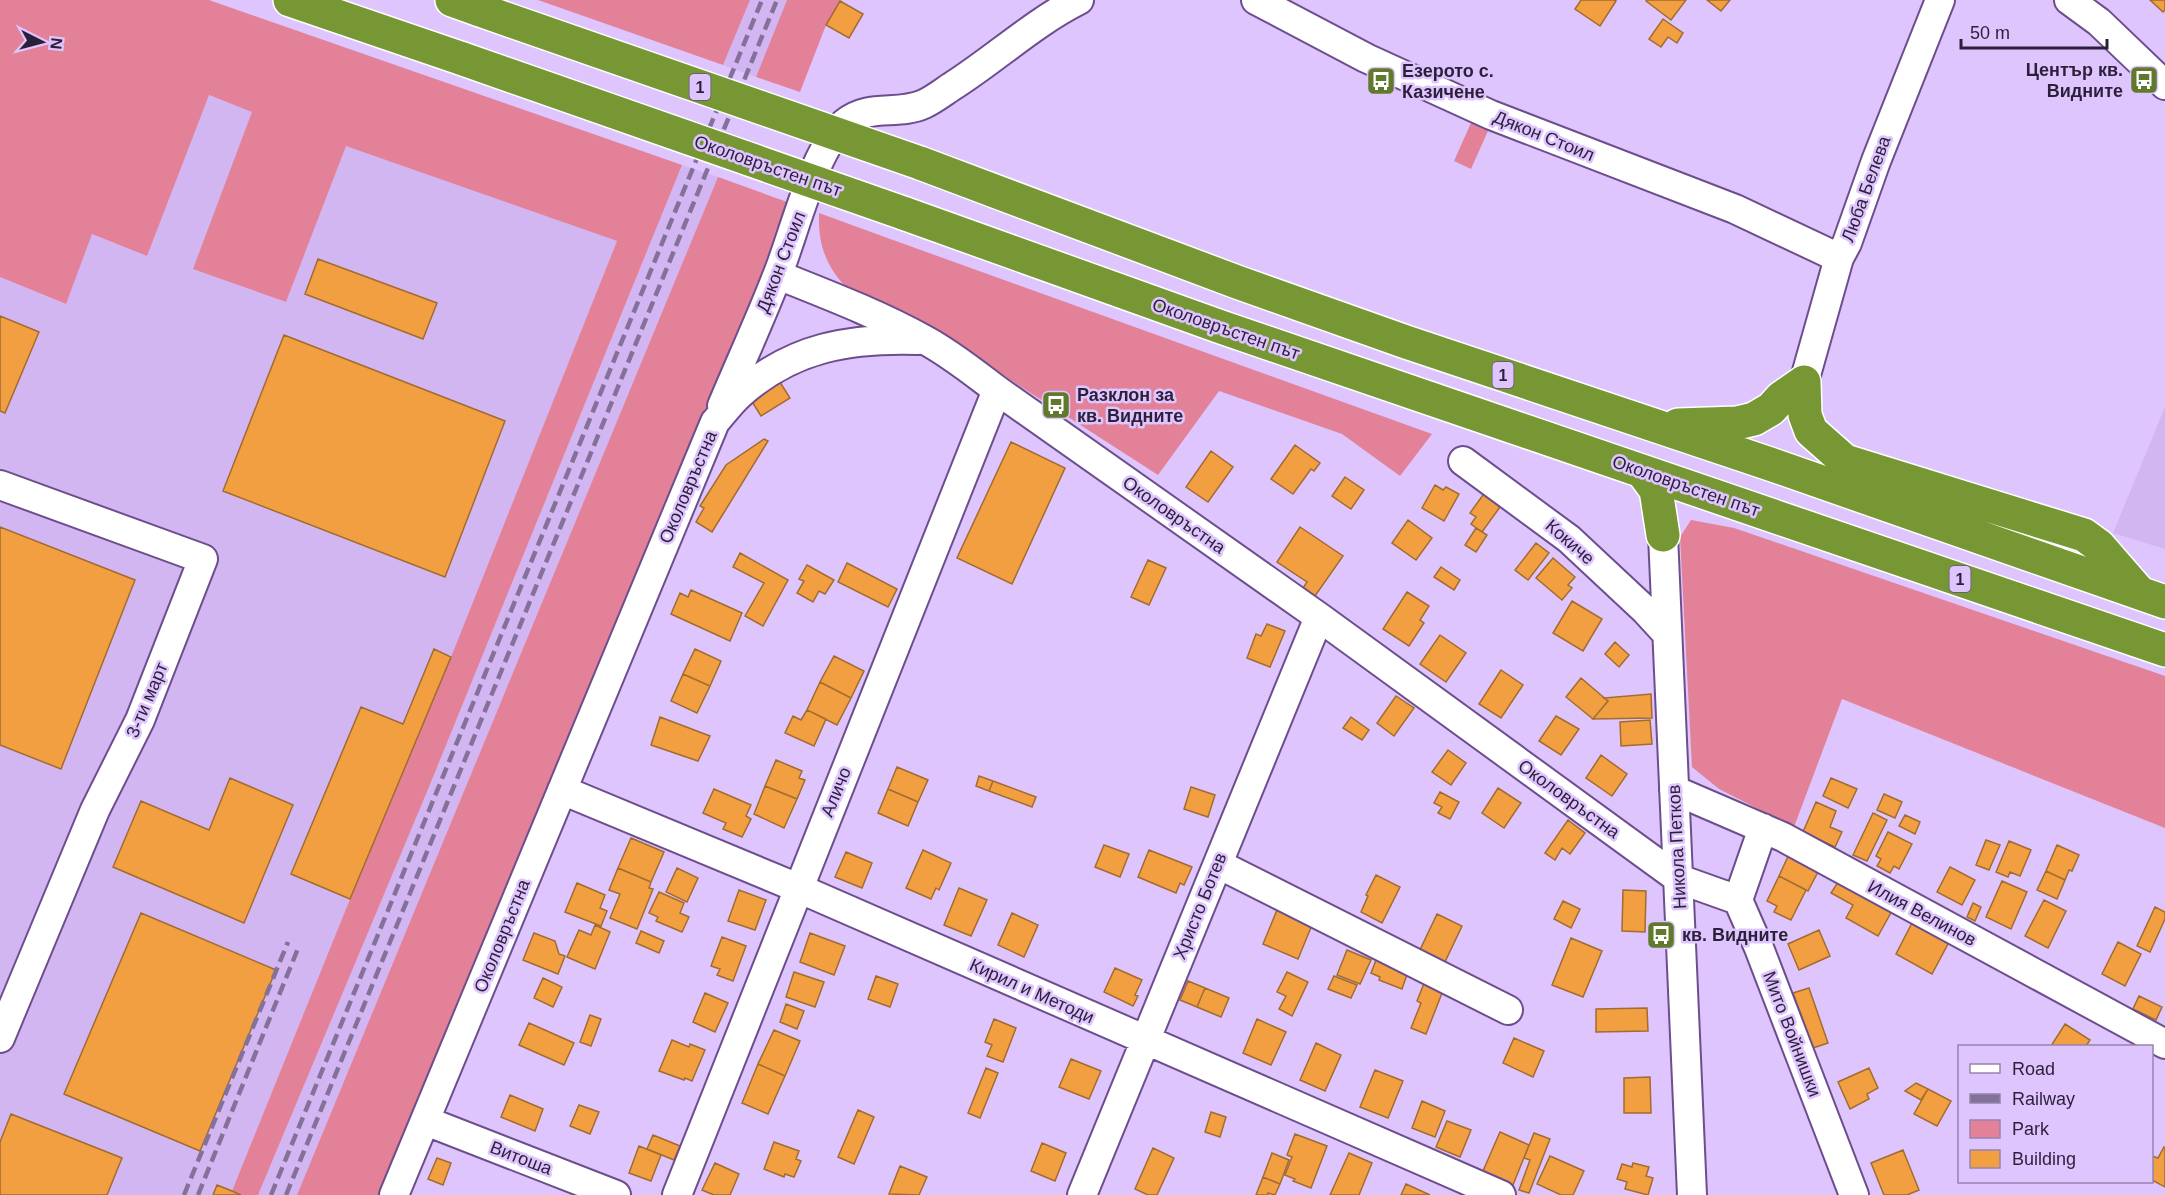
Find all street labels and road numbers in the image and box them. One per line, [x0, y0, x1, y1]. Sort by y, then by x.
road number: 1 [690, 74, 710, 100]
street label: Дякон Стоил [1491, 107, 1597, 165]
street label: Околовръстен път [692, 131, 844, 201]
street label: Люба Белева [1838, 132, 1895, 245]
street label: Дякон Стоил [753, 209, 809, 315]
street label: Околовръстен път [1150, 294, 1302, 364]
road number: 1 [1492, 362, 1514, 388]
street label: Околовръстна [655, 427, 721, 546]
street label: Околовръстен път [1610, 451, 1762, 521]
street label: Околовръстна [1119, 472, 1230, 558]
street label: Кокиче [1542, 515, 1598, 569]
road number: 1 [1950, 566, 1970, 592]
street label: 3-ти март [122, 659, 172, 741]
street label: Околовръстна [1514, 756, 1624, 843]
street label: Аличо [817, 764, 855, 820]
street label: Никола Петков [1664, 784, 1690, 910]
street label: Христо Ботев [1170, 850, 1230, 962]
street label: Околовръстна [470, 876, 534, 996]
street label: Илия Велинов [1864, 876, 1980, 950]
street label: Кирил и Методи [967, 955, 1097, 1027]
street label: Мито Войнишки [1759, 969, 1825, 1099]
street label: Витоша [487, 1137, 556, 1179]

